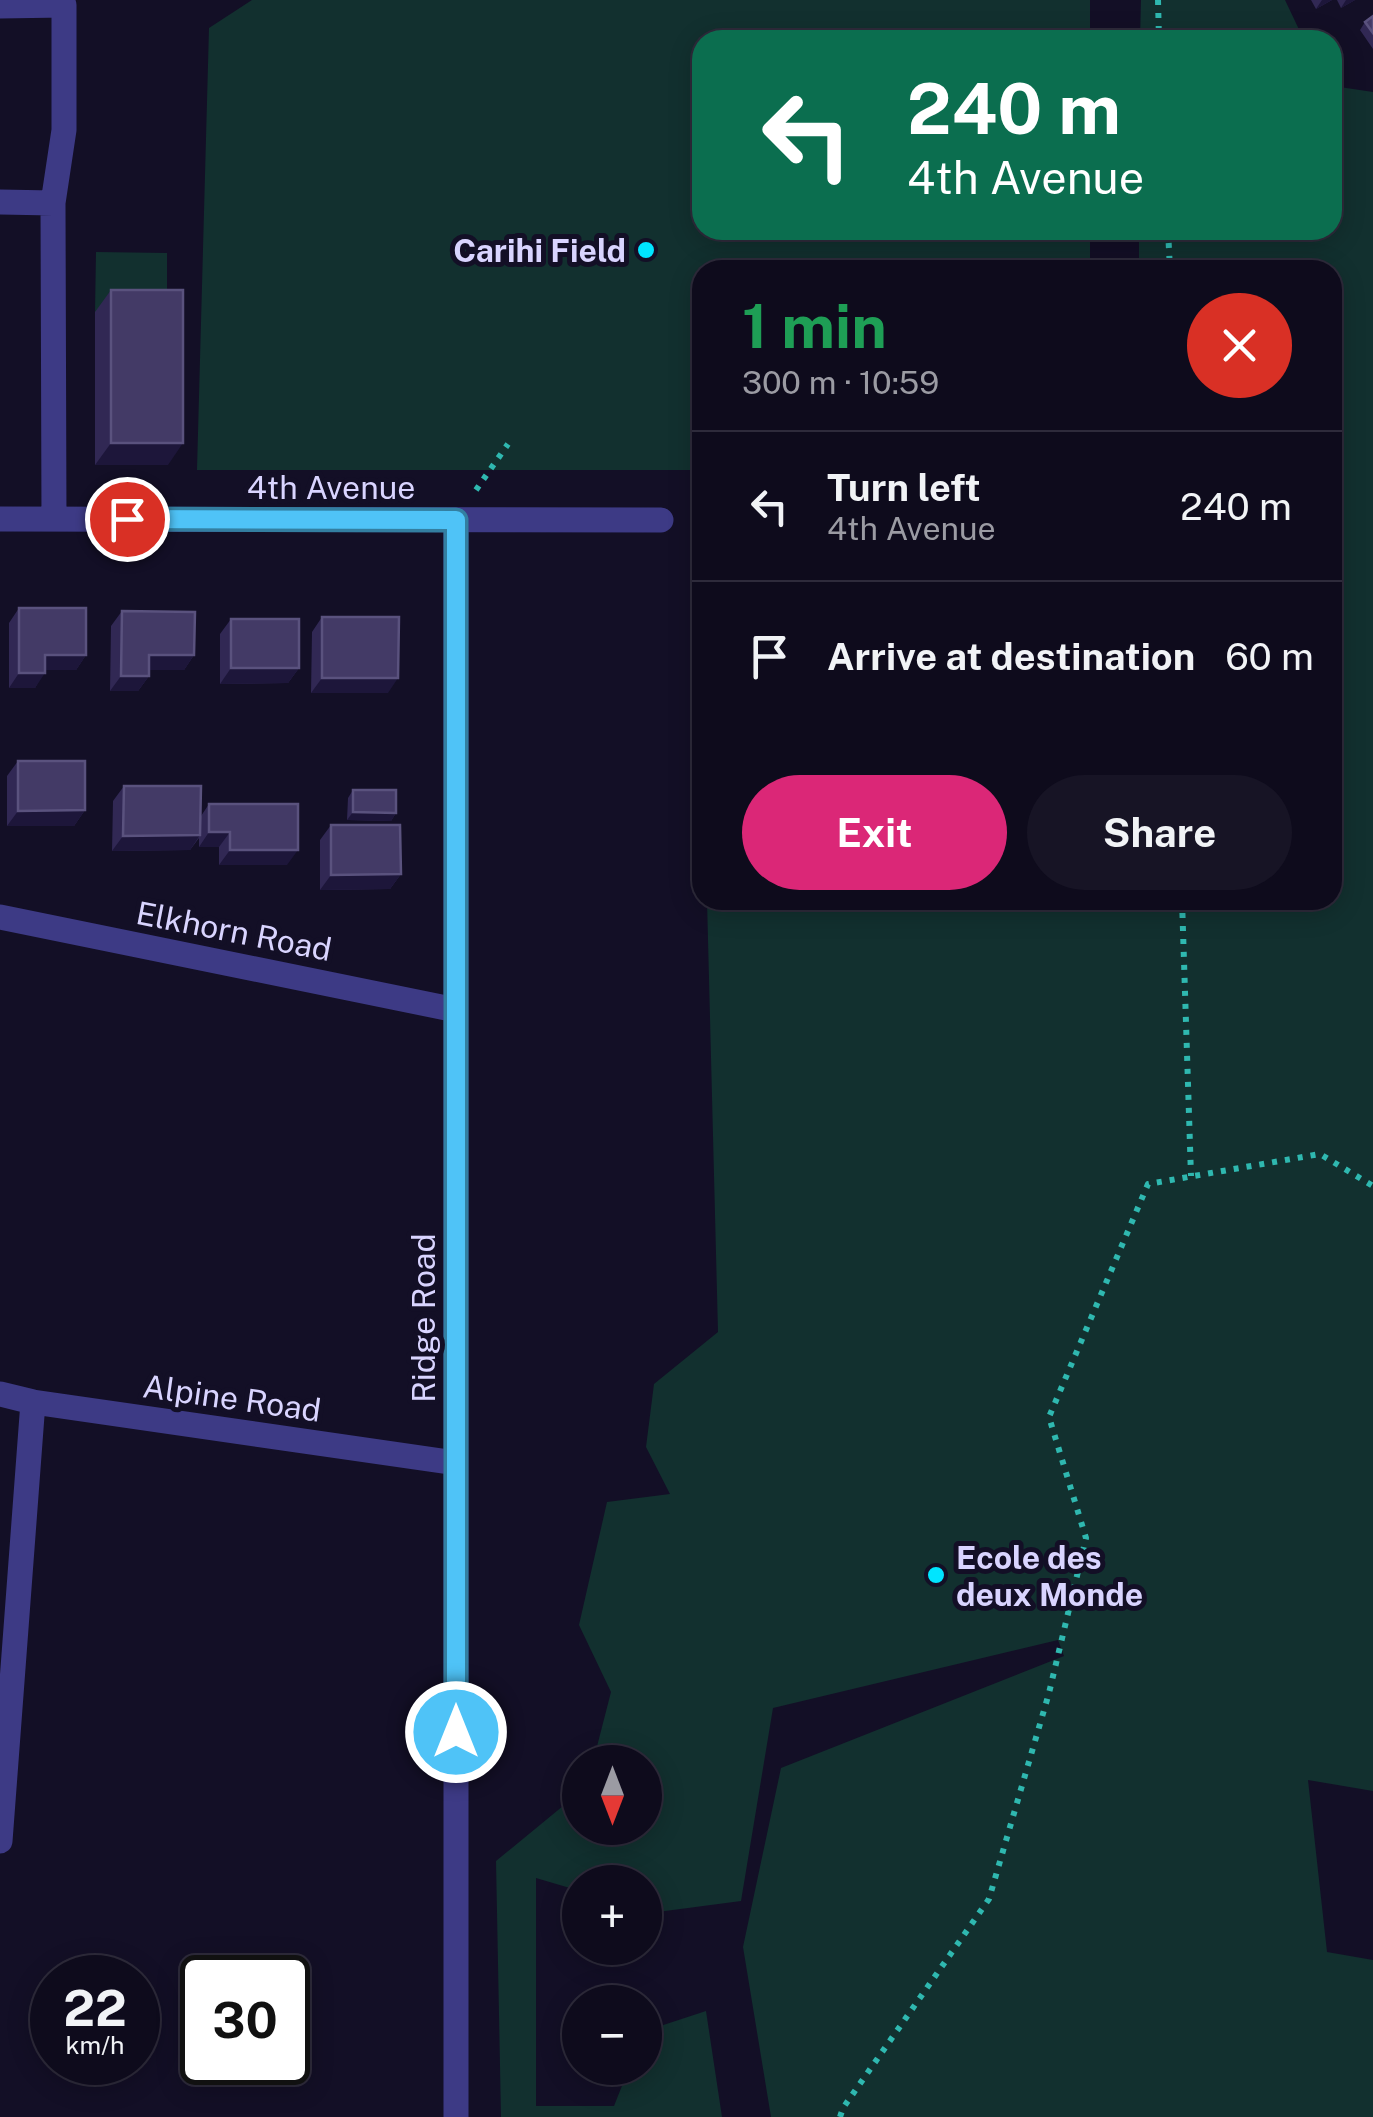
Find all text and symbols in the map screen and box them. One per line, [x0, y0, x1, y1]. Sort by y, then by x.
text: 240 m [907, 67, 1121, 150]
icon: left [742, 70, 872, 200]
text: 4th Avenue [907, 151, 1144, 204]
place label: Carihi Field [453, 232, 626, 269]
marker: Carihi Field [635, 239, 657, 261]
text: 1 min [742, 291, 887, 362]
button: close [1187, 293, 1292, 398]
text: 300 m · 10:59 [742, 364, 939, 401]
text: Turn left [827, 465, 981, 510]
street label: 4th Avenue [247, 469, 415, 506]
pin [85, 477, 170, 562]
icon: left [742, 479, 797, 534]
text: 240 m [1180, 484, 1292, 529]
icon: arrive [100, 492, 155, 547]
text: 4th Avenue [827, 510, 996, 547]
icon: arrive [742, 629, 797, 684]
text: Arrive at destination [827, 634, 1195, 679]
text: 60 m [1225, 634, 1314, 679]
button: Exit [742, 775, 1007, 890]
button: Share [1027, 775, 1292, 890]
street label: Elkhorn Road [133, 894, 335, 968]
street label: Ridge Road [405, 1233, 442, 1403]
street label: Alpine Road [141, 1367, 323, 1429]
place label: Ecole des deux Monde [956, 1539, 1143, 1613]
marker: Ecole des deux Monde [925, 1564, 947, 1586]
position arrow [404, 1680, 508, 1784]
north arrow [562, 1745, 662, 1845]
map controls [562, 1745, 662, 2085]
button: + [562, 1865, 662, 1965]
speed limit sign: 30 [180, 1955, 310, 2085]
text: 22 [63, 1978, 127, 2037]
button: − [562, 1985, 662, 2085]
text: km/h [66, 2030, 124, 2060]

